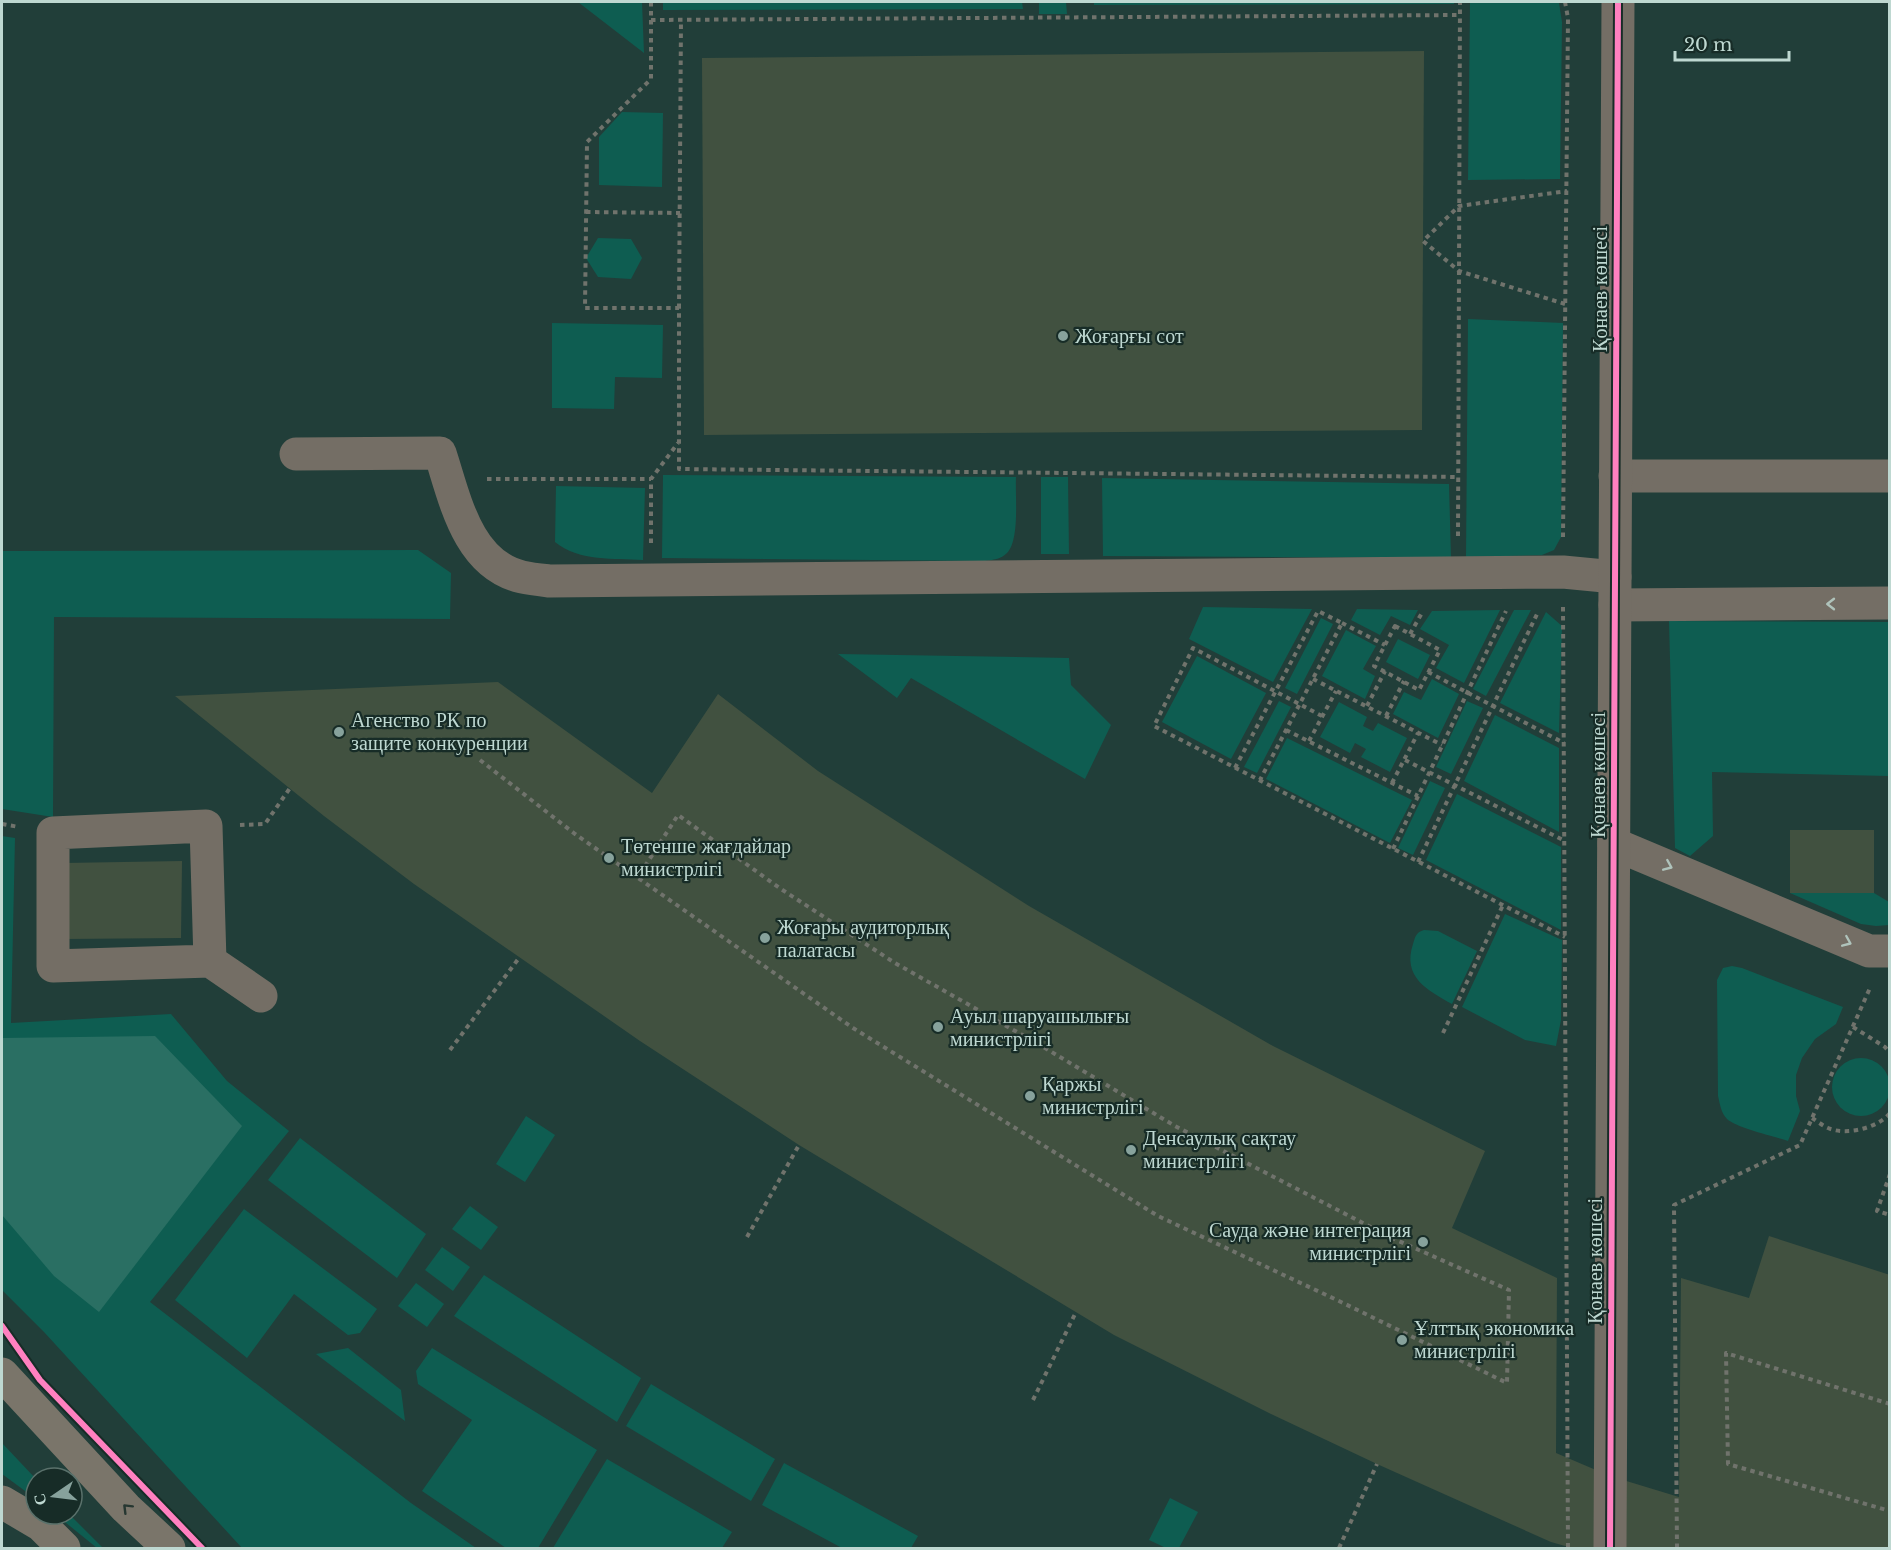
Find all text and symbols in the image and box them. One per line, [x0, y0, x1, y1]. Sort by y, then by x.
scale bar [1675, 24, 1789, 62]
text: 20 m [1684, 34, 1732, 56]
street label: Қонаев көшесі [1588, 226, 1612, 352]
place label: Жоғарғы сот [1075, 324, 1184, 348]
marker: Жоғарғы сот [1056, 329, 1070, 343]
one-way arrow [1827, 598, 1836, 610]
place label: Агенство РК по защите конкуренции [351, 708, 528, 755]
street label: Қонаев көшесі [1586, 712, 1610, 838]
marker: Агенство РК по защите конкуренции [332, 725, 346, 739]
place label: Төтенше жағдайлар министрлігі [621, 834, 791, 881]
marker: Төтенше жағдайлар министрлігі [602, 851, 616, 865]
one-way arrow [1661, 859, 1672, 871]
place label: Жоғары аудиторлық палатасы [777, 915, 949, 962]
marker: Жоғары аудиторлық палатасы [758, 931, 772, 945]
one-way arrow [1841, 935, 1852, 947]
place label: Ауыл шаруашылығы министрлігі [950, 1004, 1129, 1051]
marker: Ауыл шаруашылығы министрлігі [931, 1020, 945, 1034]
place label: Қаржы министрлігі [1042, 1072, 1144, 1119]
marker: Қаржы министрлігі [1023, 1089, 1037, 1103]
place label: Денсаулық сақтау министрлігі [1143, 1126, 1296, 1173]
marker: Денсаулық сақтау министрлігі [1124, 1143, 1138, 1157]
street label: Қонаев көшесі [1583, 1198, 1607, 1324]
place label: Сауда жəне интеграция министрлігі [1209, 1218, 1411, 1265]
marker: Сауда жəне интеграция министрлігі [1416, 1235, 1430, 1249]
place label: Ұлттық экономика министрлігі [1414, 1316, 1574, 1363]
marker: Ұлттық экономика министрлігі [1395, 1333, 1409, 1347]
north arrow [24, 1466, 84, 1526]
text: С [28, 1492, 51, 1508]
one-way arrow [123, 1504, 134, 1515]

